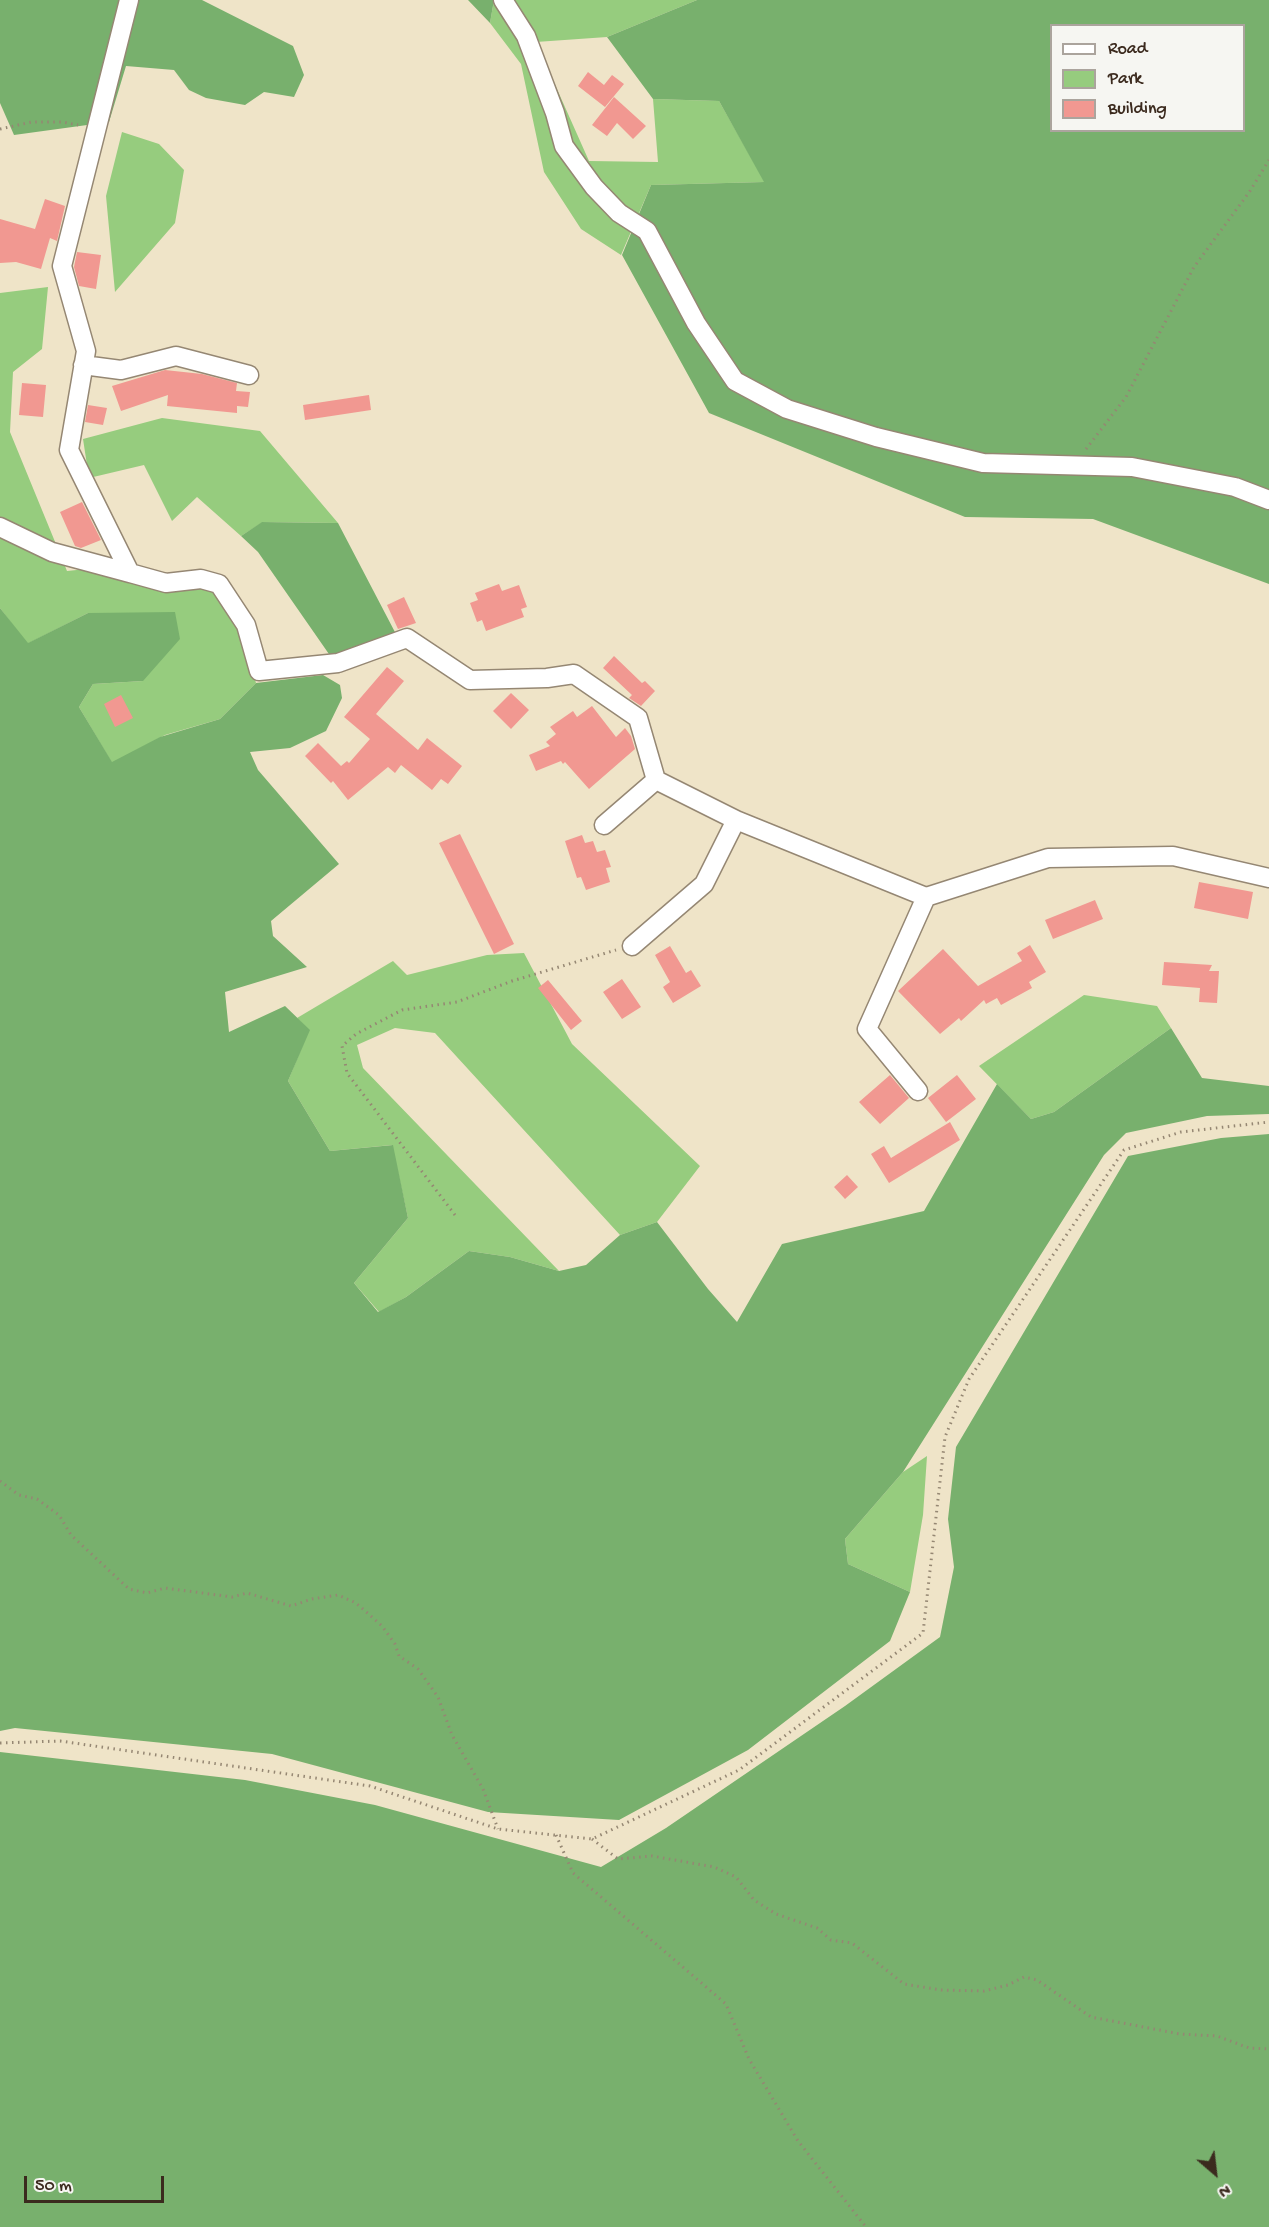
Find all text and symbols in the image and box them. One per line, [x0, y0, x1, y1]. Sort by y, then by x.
legend [1050, 24, 1245, 132]
text: Road [1108, 39, 1147, 60]
text: Park [1108, 69, 1142, 90]
text: Building [1108, 99, 1167, 120]
north arrow [1185, 2143, 1245, 2203]
scale bar [27, 2164, 166, 2202]
text: 50 m [35, 2176, 72, 2197]
text: N [1215, 2178, 1233, 2200]

